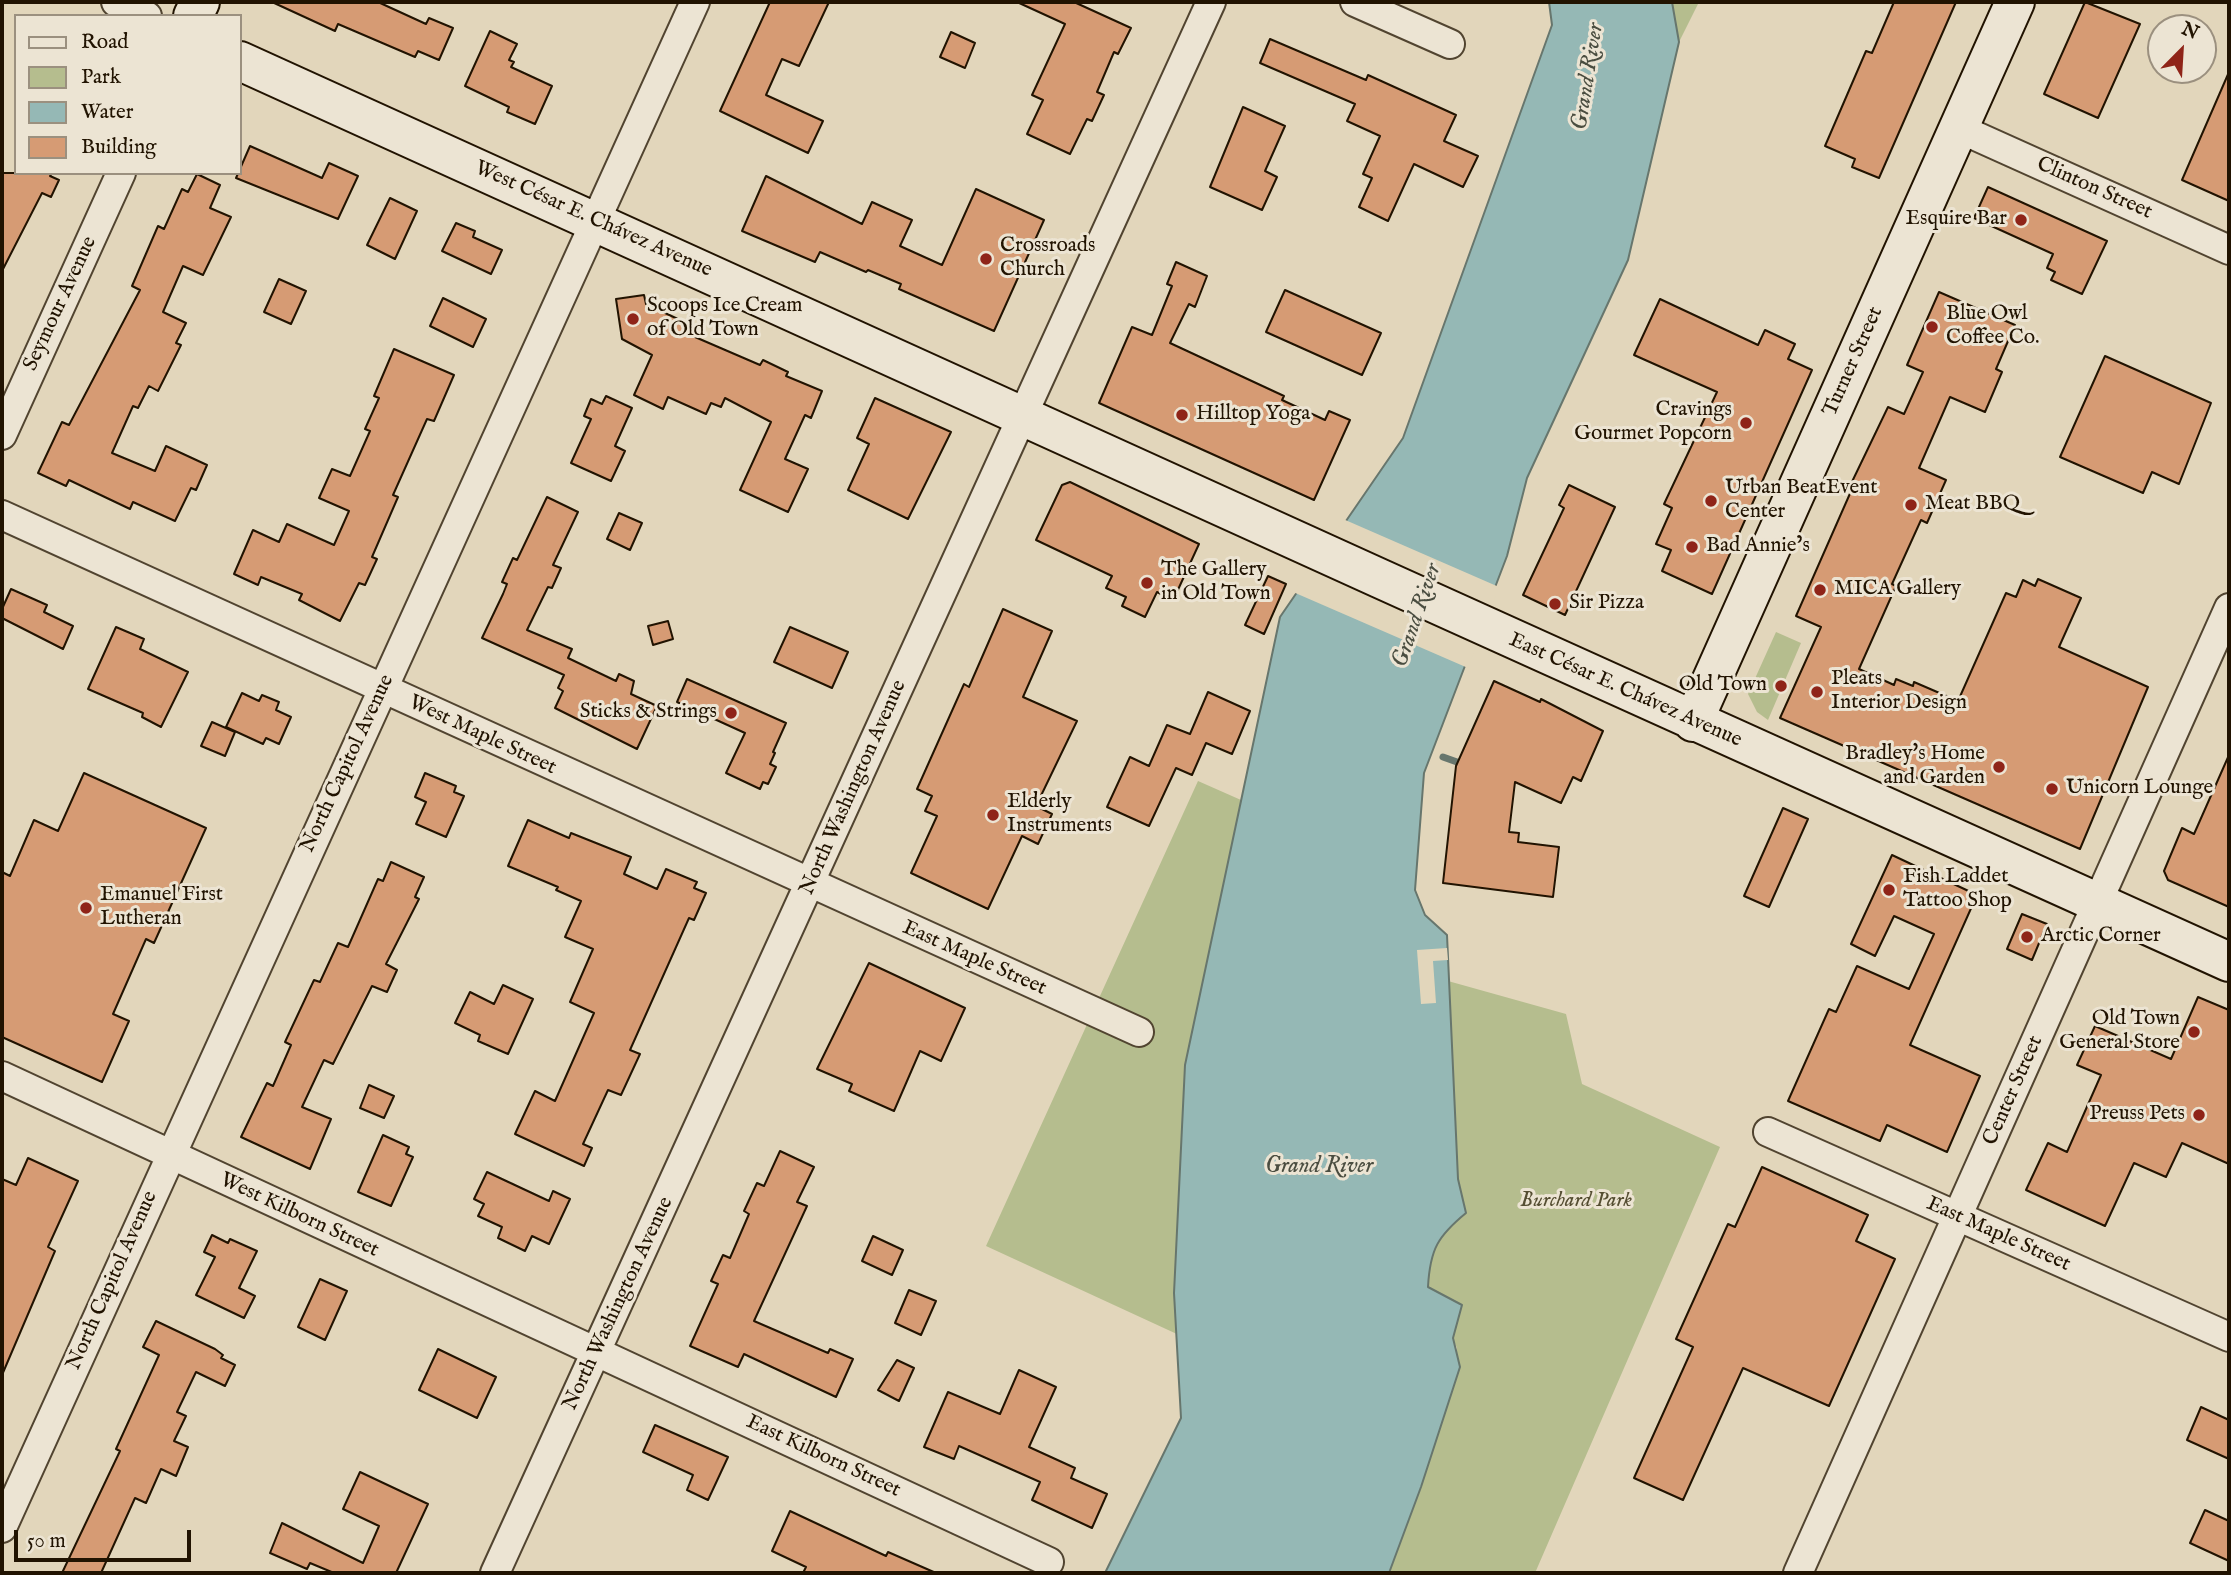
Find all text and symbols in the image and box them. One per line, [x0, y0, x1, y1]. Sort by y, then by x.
legend [14, 14, 242, 175]
north arrow [2147, 14, 2217, 84]
text: N [2177, 17, 2202, 46]
water label: Grand River [1567, 22, 1611, 132]
text: Road [81, 29, 128, 56]
text: Park [81, 64, 121, 91]
text: Water [81, 99, 133, 126]
text: Building [81, 134, 156, 161]
street label: Clinton Street [2032, 152, 2156, 226]
street label: West César E. Chávez Avenue [470, 156, 716, 284]
place label: Esquire Bar [1906, 207, 2007, 233]
marker: Esquire Bar [2013, 212, 2029, 228]
street label: Seymour Avenue [19, 233, 103, 375]
place label: Crossroads Church [1000, 234, 1095, 284]
marker: Crossroads Church [978, 251, 994, 267]
place label: Scoops Ice Cream of Old Town [647, 294, 802, 344]
place label: Blue Owl Coffee Co. [1946, 302, 2040, 352]
street label: Turner Street [1819, 303, 1889, 421]
marker: Scoops Ice Cream of Old Town [625, 311, 641, 327]
marker: Blue Owl Coffee Co. [1924, 319, 1940, 335]
place label: Cravings Gourmet Popcorn [1574, 398, 1732, 448]
place label: Hilltop Yoga [1196, 402, 1310, 428]
marker: Hilltop Yoga [1174, 407, 1190, 423]
marker: Cravings Gourmet Popcorn [1738, 415, 1754, 431]
place label: Urban BeatEvent Center [1725, 476, 1877, 526]
place label: Meat BBQ [1925, 492, 2020, 518]
marker: Urban BeatEvent Center [1703, 493, 1719, 509]
marker: Meat BBQ [1903, 497, 1919, 513]
place label: Bad Annie’s [1706, 534, 1810, 560]
marker: Bad Annie’s [1684, 539, 1700, 555]
place label: The Gallery in Old Town [1161, 558, 1271, 608]
water label: Grand River [1387, 560, 1449, 672]
marker: The Gallery in Old Town [1139, 575, 1155, 591]
place label: MICA Gallery [1834, 577, 1961, 603]
marker: MICA Gallery [1812, 582, 1828, 598]
place label: Sir Pizza [1569, 591, 1644, 617]
marker: Sir Pizza [1547, 596, 1563, 612]
street label: East César E. Chávez Avenue [1505, 628, 1745, 754]
place label: Pleats Interior Design [1831, 667, 1967, 717]
street label: North Capitol Avenue [296, 671, 400, 857]
place label: Old Town [1679, 673, 1767, 699]
street label: North Washington Avenue [795, 677, 913, 899]
marker: Old Town [1773, 678, 1789, 694]
marker: Pleats Interior Design [1809, 684, 1825, 700]
street label: West Maple Street [404, 691, 560, 781]
place label: Sticks & Strings [580, 700, 717, 726]
marker: Sticks & Strings [723, 705, 739, 721]
place label: Bradley's Home and Garden [1845, 742, 1985, 792]
marker: Bradley's Home and Garden [1991, 759, 2007, 775]
place label: Unicorn Lounge [2066, 776, 2213, 802]
marker: Unicorn Lounge [2044, 781, 2060, 797]
place label: Elderly Instruments [1007, 790, 1112, 840]
marker: Elderly Instruments [985, 807, 1001, 823]
place label: Fish Laddet Tattoo Shop [1903, 865, 2012, 915]
marker: Fish Laddet Tattoo Shop [1881, 882, 1897, 898]
place label: Emanuel First Lutheran [100, 883, 223, 933]
marker: Emanuel First Lutheran [78, 900, 94, 916]
street label: East Maple Street [898, 916, 1050, 1002]
place label: Arctic Corner [2041, 924, 2161, 950]
marker: Arctic Corner [2019, 929, 2035, 945]
place label: Old Town General Store [2059, 1007, 2180, 1057]
marker: Old Town General Store [2186, 1024, 2202, 1040]
street label: Center Street [1979, 1032, 2049, 1150]
place label: Preuss Pets [2089, 1102, 2185, 1128]
marker: Preuss Pets [2191, 1107, 2207, 1123]
water label: Grand River [1265, 1153, 1373, 1181]
street label: West Kilborn Street [216, 1168, 382, 1264]
street label: North Capitol Avenue [62, 1188, 164, 1374]
park label: Burchard Park [1520, 1189, 1632, 1215]
street label: East Maple Street [1922, 1192, 2074, 1278]
street label: North Washington Avenue [558, 1193, 680, 1415]
street label: East Kilborn Street [742, 1410, 904, 1504]
scale bar [18, 1516, 194, 1560]
text: 50 m [27, 1528, 66, 1555]

